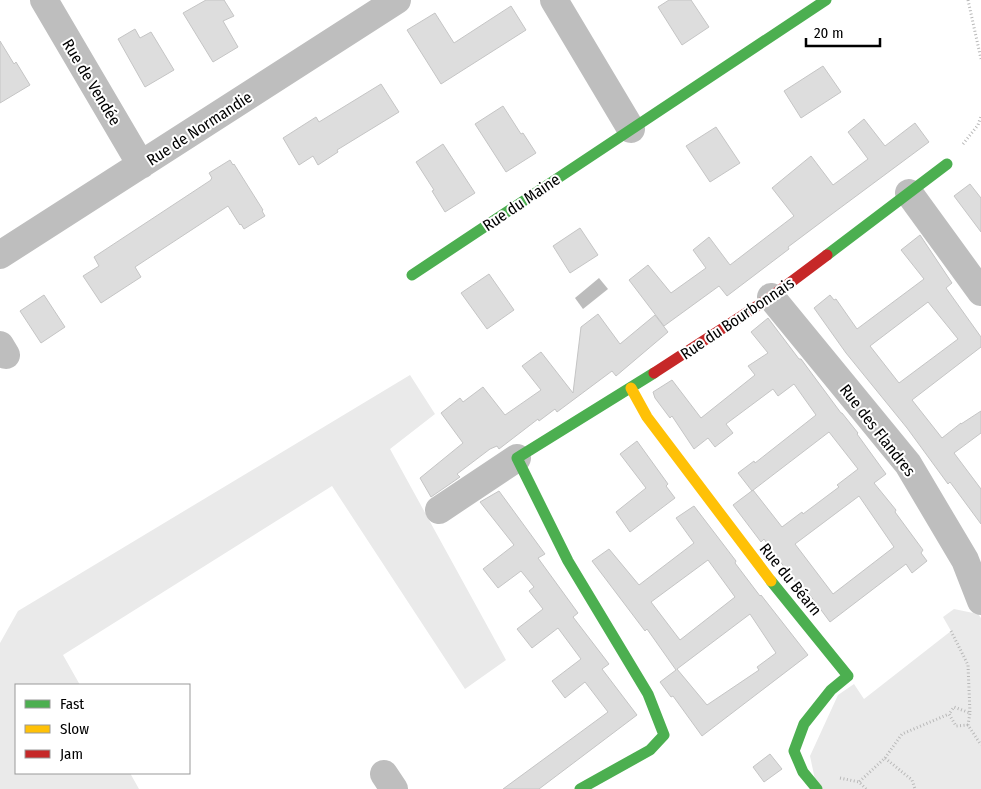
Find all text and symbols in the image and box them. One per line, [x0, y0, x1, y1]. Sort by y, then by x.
scale bar [806, 15, 880, 47]
text: 20 m [814, 24, 844, 42]
street label: Rue de Vendée [58, 36, 125, 129]
street label: Rue de Normandie [143, 87, 256, 170]
street label: Rue du Maine [479, 170, 564, 235]
street label: Rue du Bourbonnais [677, 273, 798, 363]
street label: Rue des Flandres [836, 381, 920, 480]
street label: Rue du Béarn [756, 539, 826, 619]
legend [15, 684, 190, 774]
text: Fast [60, 695, 84, 713]
text: Slow [60, 720, 89, 738]
text: Jam [60, 745, 83, 763]

